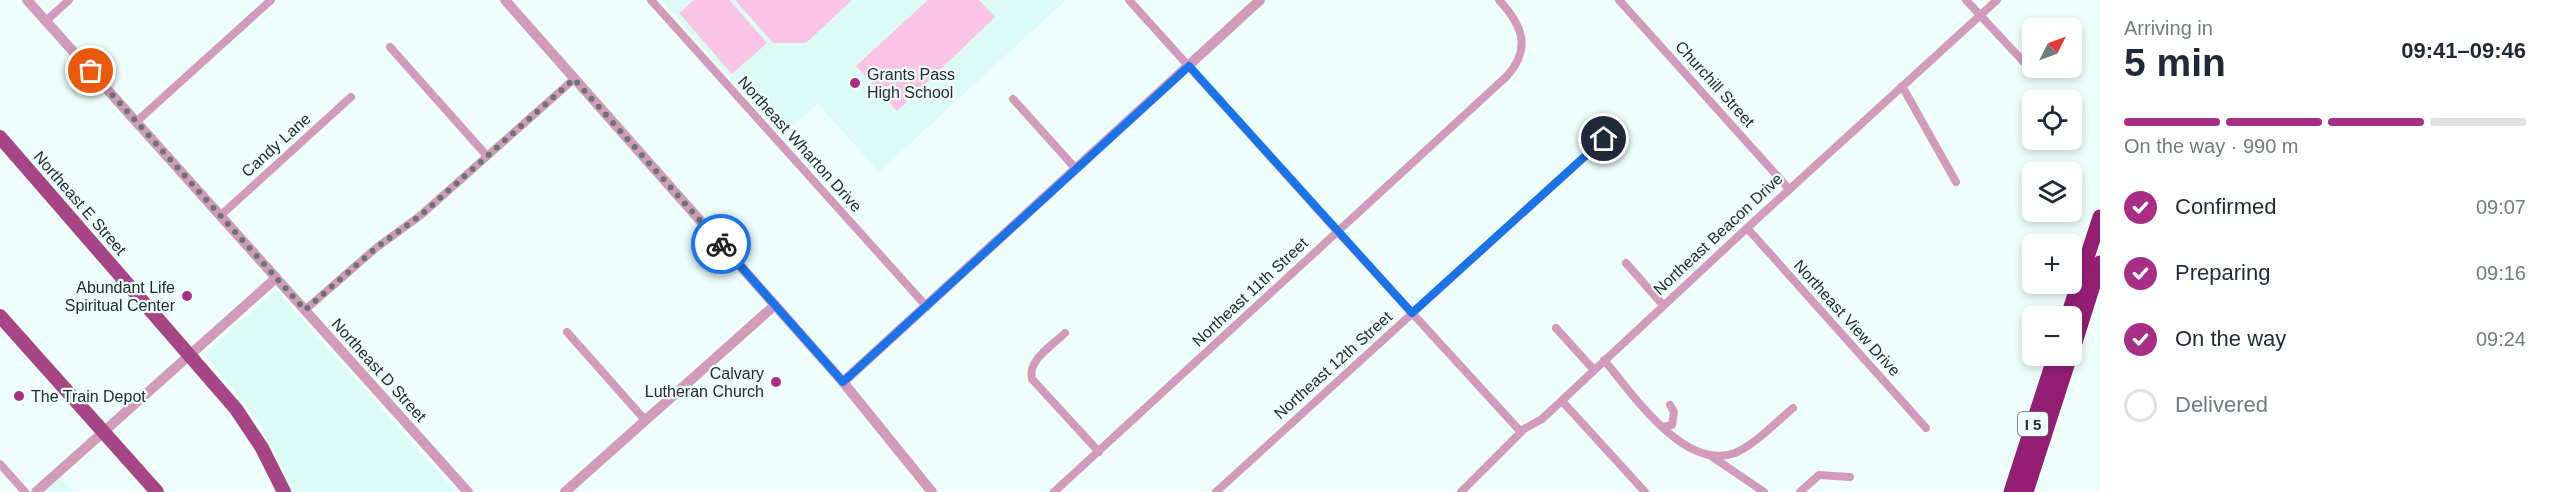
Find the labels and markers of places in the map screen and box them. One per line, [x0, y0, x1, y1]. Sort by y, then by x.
pin [65, 45, 116, 96]
place label: Grants Pass High School [867, 66, 955, 101]
marker: Grants Pass High School [848, 76, 862, 90]
pin [1578, 113, 1629, 164]
place label: Abundant Life Spiritual Center [65, 279, 176, 314]
marker: Abundant Life Spiritual Center [180, 289, 194, 303]
place label: Calvary Lutheran Church [645, 365, 764, 400]
marker: Calvary Lutheran Church [769, 375, 783, 389]
place label: The Train Depot [31, 388, 146, 405]
marker: The Train Depot [12, 389, 26, 403]

